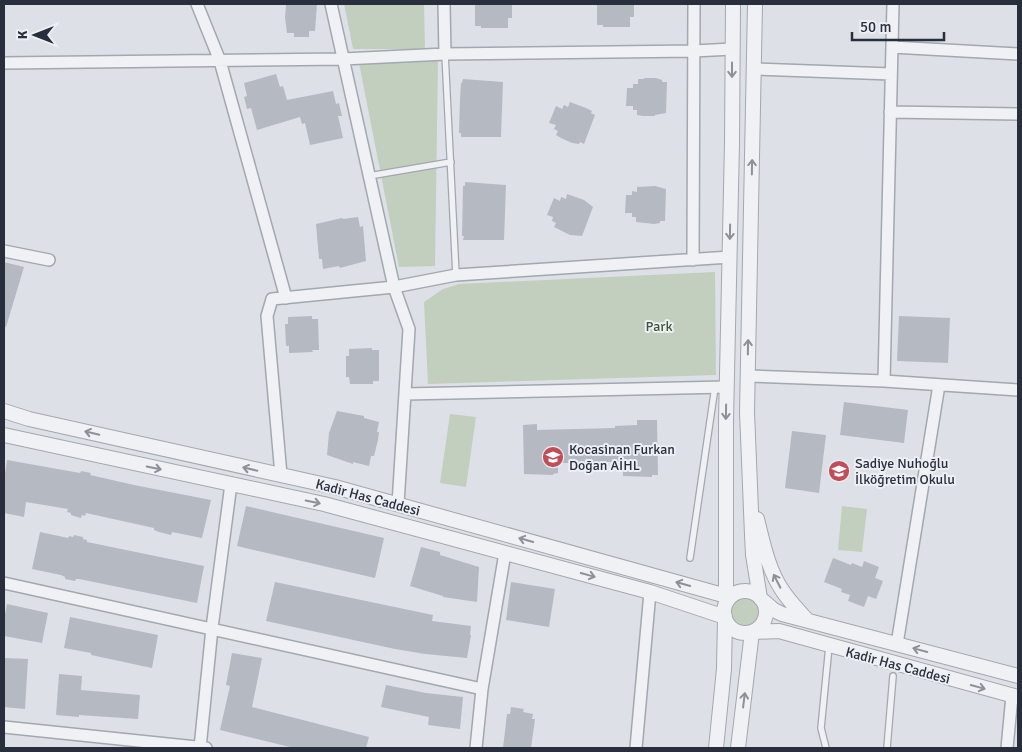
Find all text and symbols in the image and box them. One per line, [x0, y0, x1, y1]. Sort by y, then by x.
north arrow [10, 10, 60, 60]
scale bar [852, 10, 944, 42]
text: 50 m [860, 18, 891, 36]
text: K [14, 30, 31, 39]
one-way arrow [727, 62, 737, 78]
one-way arrow [747, 159, 757, 175]
one-way arrow [725, 224, 735, 240]
park label: Park [646, 318, 672, 335]
one-way arrow [744, 339, 753, 355]
one-way arrow [721, 404, 731, 420]
one-way arrow [84, 428, 100, 437]
place label: Kocasinan Furkan Doğan AİHL [569, 441, 675, 474]
school or university icon: Kocasinan Furkan Doğan AİHL [541, 445, 565, 469]
place label: Sadiye Nuhoğlu İlköğretim Okulu [855, 455, 955, 488]
school or university icon: Sadiye Nuhoğlu İlköğretim Okulu [827, 459, 851, 483]
one-way arrow [243, 463, 259, 473]
one-way arrow [146, 464, 162, 473]
street label: Kadir Has Caddesi [314, 475, 422, 520]
one-way arrow [304, 498, 320, 507]
one-way arrow [519, 535, 535, 545]
one-way arrow [580, 571, 596, 581]
one-way arrow [772, 574, 782, 589]
one-way arrow [675, 579, 691, 588]
street label: Kadir Has Caddesi [844, 643, 952, 688]
one-way arrow [913, 645, 929, 654]
one-way arrow [969, 682, 985, 692]
one-way arrow [739, 692, 749, 708]

